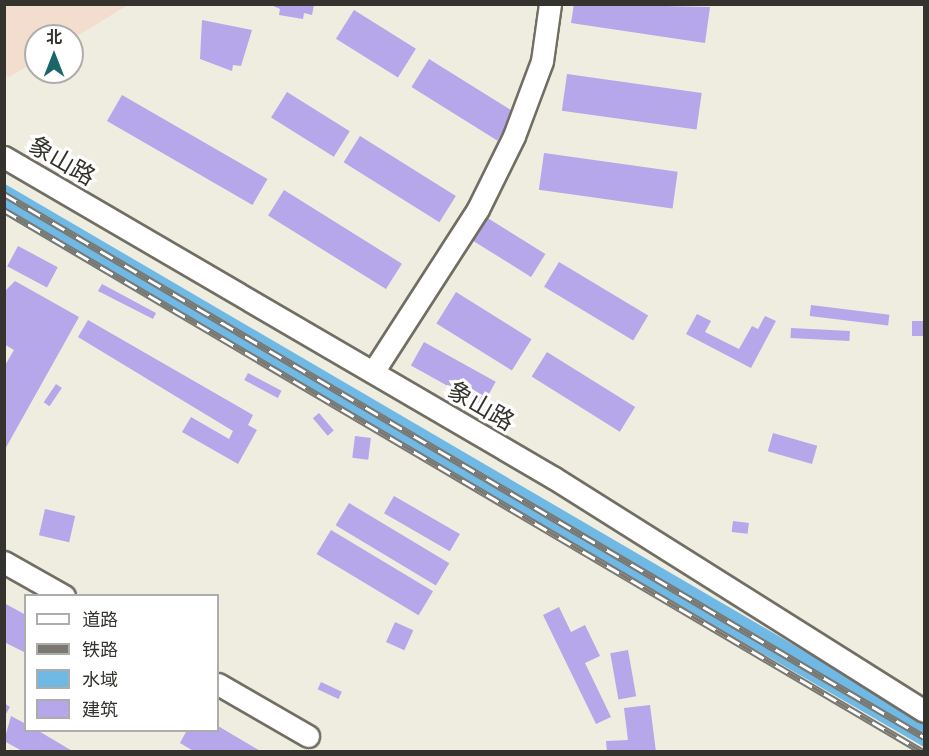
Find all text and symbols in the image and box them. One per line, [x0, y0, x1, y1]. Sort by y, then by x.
north arrow [24, 24, 84, 84]
text: 北 [46, 26, 62, 49]
street label: 象山路 [24, 131, 100, 191]
street label: 象山路 [443, 376, 519, 436]
legend [24, 594, 219, 732]
text: 道路 [82, 607, 118, 633]
text: 铁路 [82, 637, 118, 663]
text: 水域 [82, 667, 118, 693]
text: 建筑 [82, 697, 118, 723]

